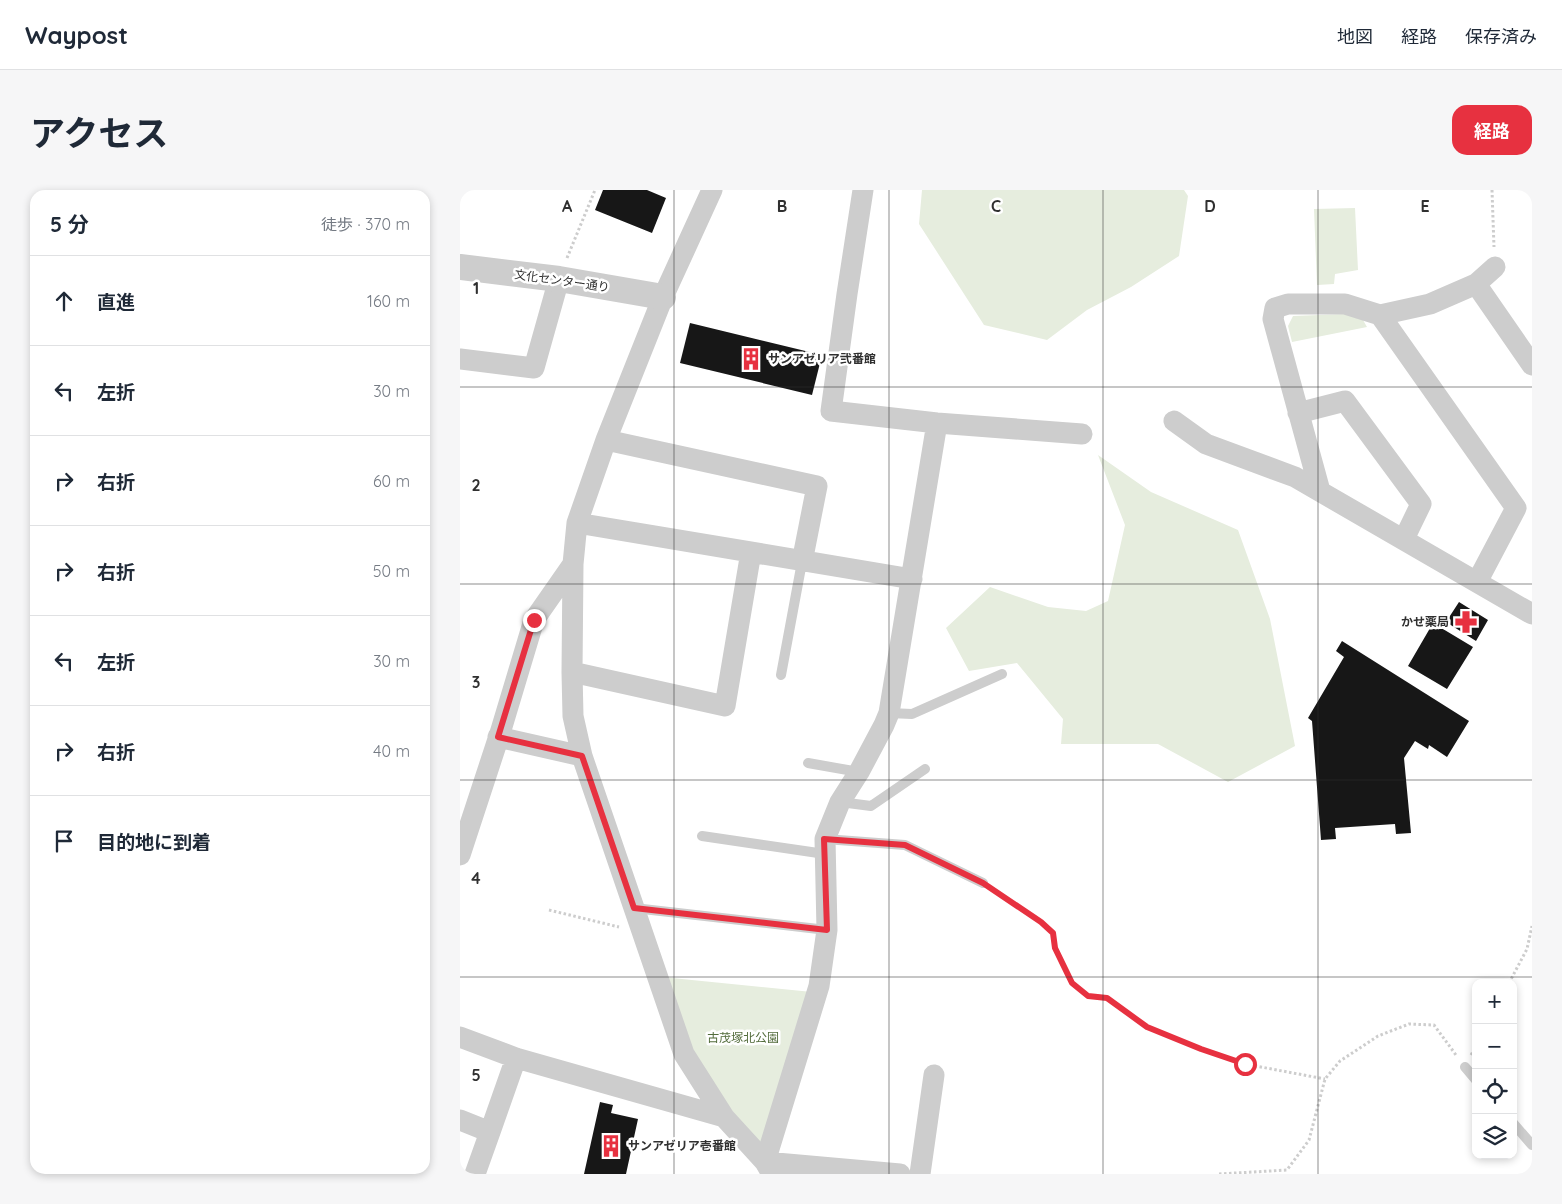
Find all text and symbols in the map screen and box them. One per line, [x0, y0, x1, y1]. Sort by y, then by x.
text: Waypost [25, 20, 128, 50]
text: 地図 [1337, 25, 1373, 48]
text: 経路 [1401, 25, 1437, 48]
text: 保存済み [1465, 25, 1537, 48]
button: 経路 [1452, 105, 1532, 155]
text: アクセス [30, 111, 168, 155]
text: A [562, 196, 573, 216]
text: B [777, 196, 787, 216]
text: C [991, 196, 1001, 216]
text: D [1204, 196, 1216, 216]
text: E [1420, 196, 1430, 216]
text: 5 分 [50, 211, 89, 237]
text: 徒歩 · 370 m [321, 214, 410, 234]
street label: 文化センター通り [513, 266, 611, 295]
text: 1 [473, 278, 479, 298]
icon: ahead [50, 287, 78, 315]
text: 直進 [97, 290, 135, 314]
text: 160 m [367, 291, 410, 311]
building icon: サンアゼリア弐番館 [738, 346, 764, 372]
place label: サンアゼリア弐番館 [768, 351, 876, 366]
icon: left [50, 377, 78, 405]
text: 左折 [97, 380, 135, 404]
text: 30 m [373, 381, 410, 401]
icon: right [50, 467, 78, 495]
text: 右折 [97, 470, 135, 494]
text: 60 m [373, 471, 410, 491]
text: 2 [471, 475, 481, 495]
icon: right [50, 557, 78, 585]
text: 右折 [97, 560, 135, 584]
text: 50 m [373, 561, 410, 581]
route end [523, 609, 546, 632]
pharmacy icon: かせ薬局 [1453, 609, 1479, 635]
place label: かせ薬局 [1401, 614, 1449, 629]
icon: left [50, 647, 78, 675]
text: 左折 [97, 650, 135, 674]
text: 30 m [373, 651, 410, 671]
text: 3 [472, 672, 480, 692]
icon: right [50, 737, 78, 765]
text: 右折 [97, 740, 135, 764]
text: 40 m [373, 741, 410, 761]
icon: arrive [50, 827, 78, 855]
text: 目的地に到着 [97, 830, 211, 854]
text: 4 [471, 868, 481, 888]
map controls [1472, 979, 1517, 1159]
button: + [1472, 979, 1517, 1024]
button: − [1472, 1024, 1517, 1069]
park label: 古茂塚北公園 [707, 1030, 779, 1045]
route start [1234, 1053, 1257, 1076]
text: 5 [471, 1065, 481, 1085]
button: locate [1472, 1069, 1517, 1114]
button: layers [1472, 1114, 1517, 1159]
building icon: サンアゼリア壱番館 [598, 1133, 624, 1159]
place label: サンアゼリア壱番館 [628, 1138, 736, 1153]

